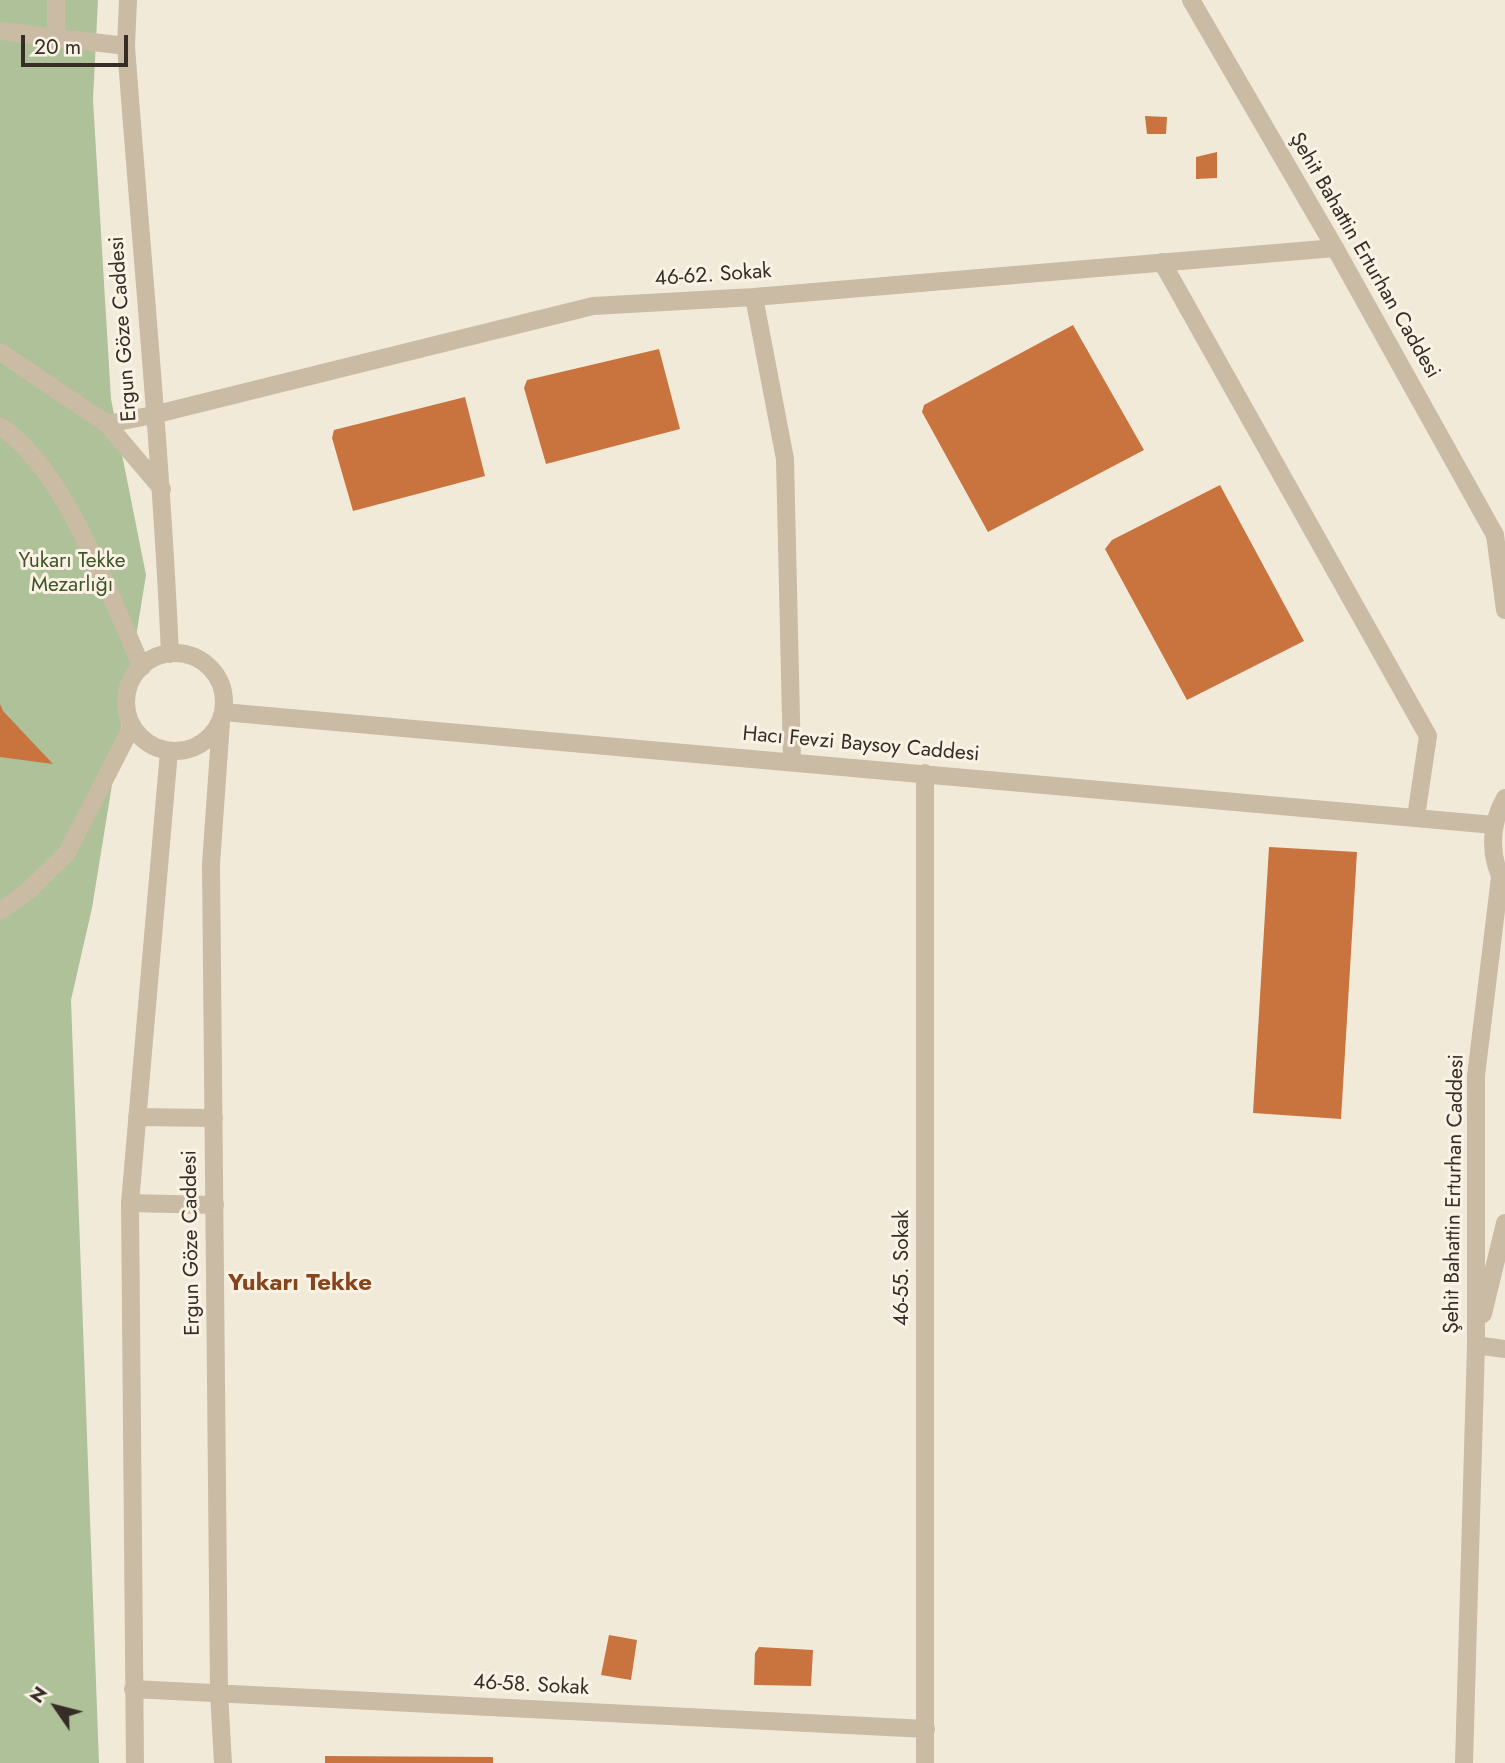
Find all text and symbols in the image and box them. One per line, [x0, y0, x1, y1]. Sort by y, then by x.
scale bar [24, 21, 131, 65]
text: 20 m [34, 32, 81, 62]
street label: Şehit Bahattin Erturhan Caddesi [1283, 129, 1445, 383]
street label: Ergun Göze Caddesi [105, 235, 143, 423]
street label: 46-62. Sokak [654, 259, 772, 293]
park label: Yukarı Tekke Mezarlığı [19, 549, 125, 599]
street label: Hacı Fevzi Baysoy Caddesi [741, 722, 981, 768]
street label: Şehit Bahattin Erturhan Caddesi [1440, 1054, 1470, 1334]
street label: Ergun Göze Caddesi [178, 1150, 206, 1336]
street label: 46-55. Sokak [890, 1210, 916, 1326]
district label: Yukarı Tekke [228, 1270, 372, 1298]
street label: 46-58. Sokak [472, 1670, 590, 1702]
north arrow [21, 1672, 91, 1742]
text: N [23, 1681, 54, 1709]

